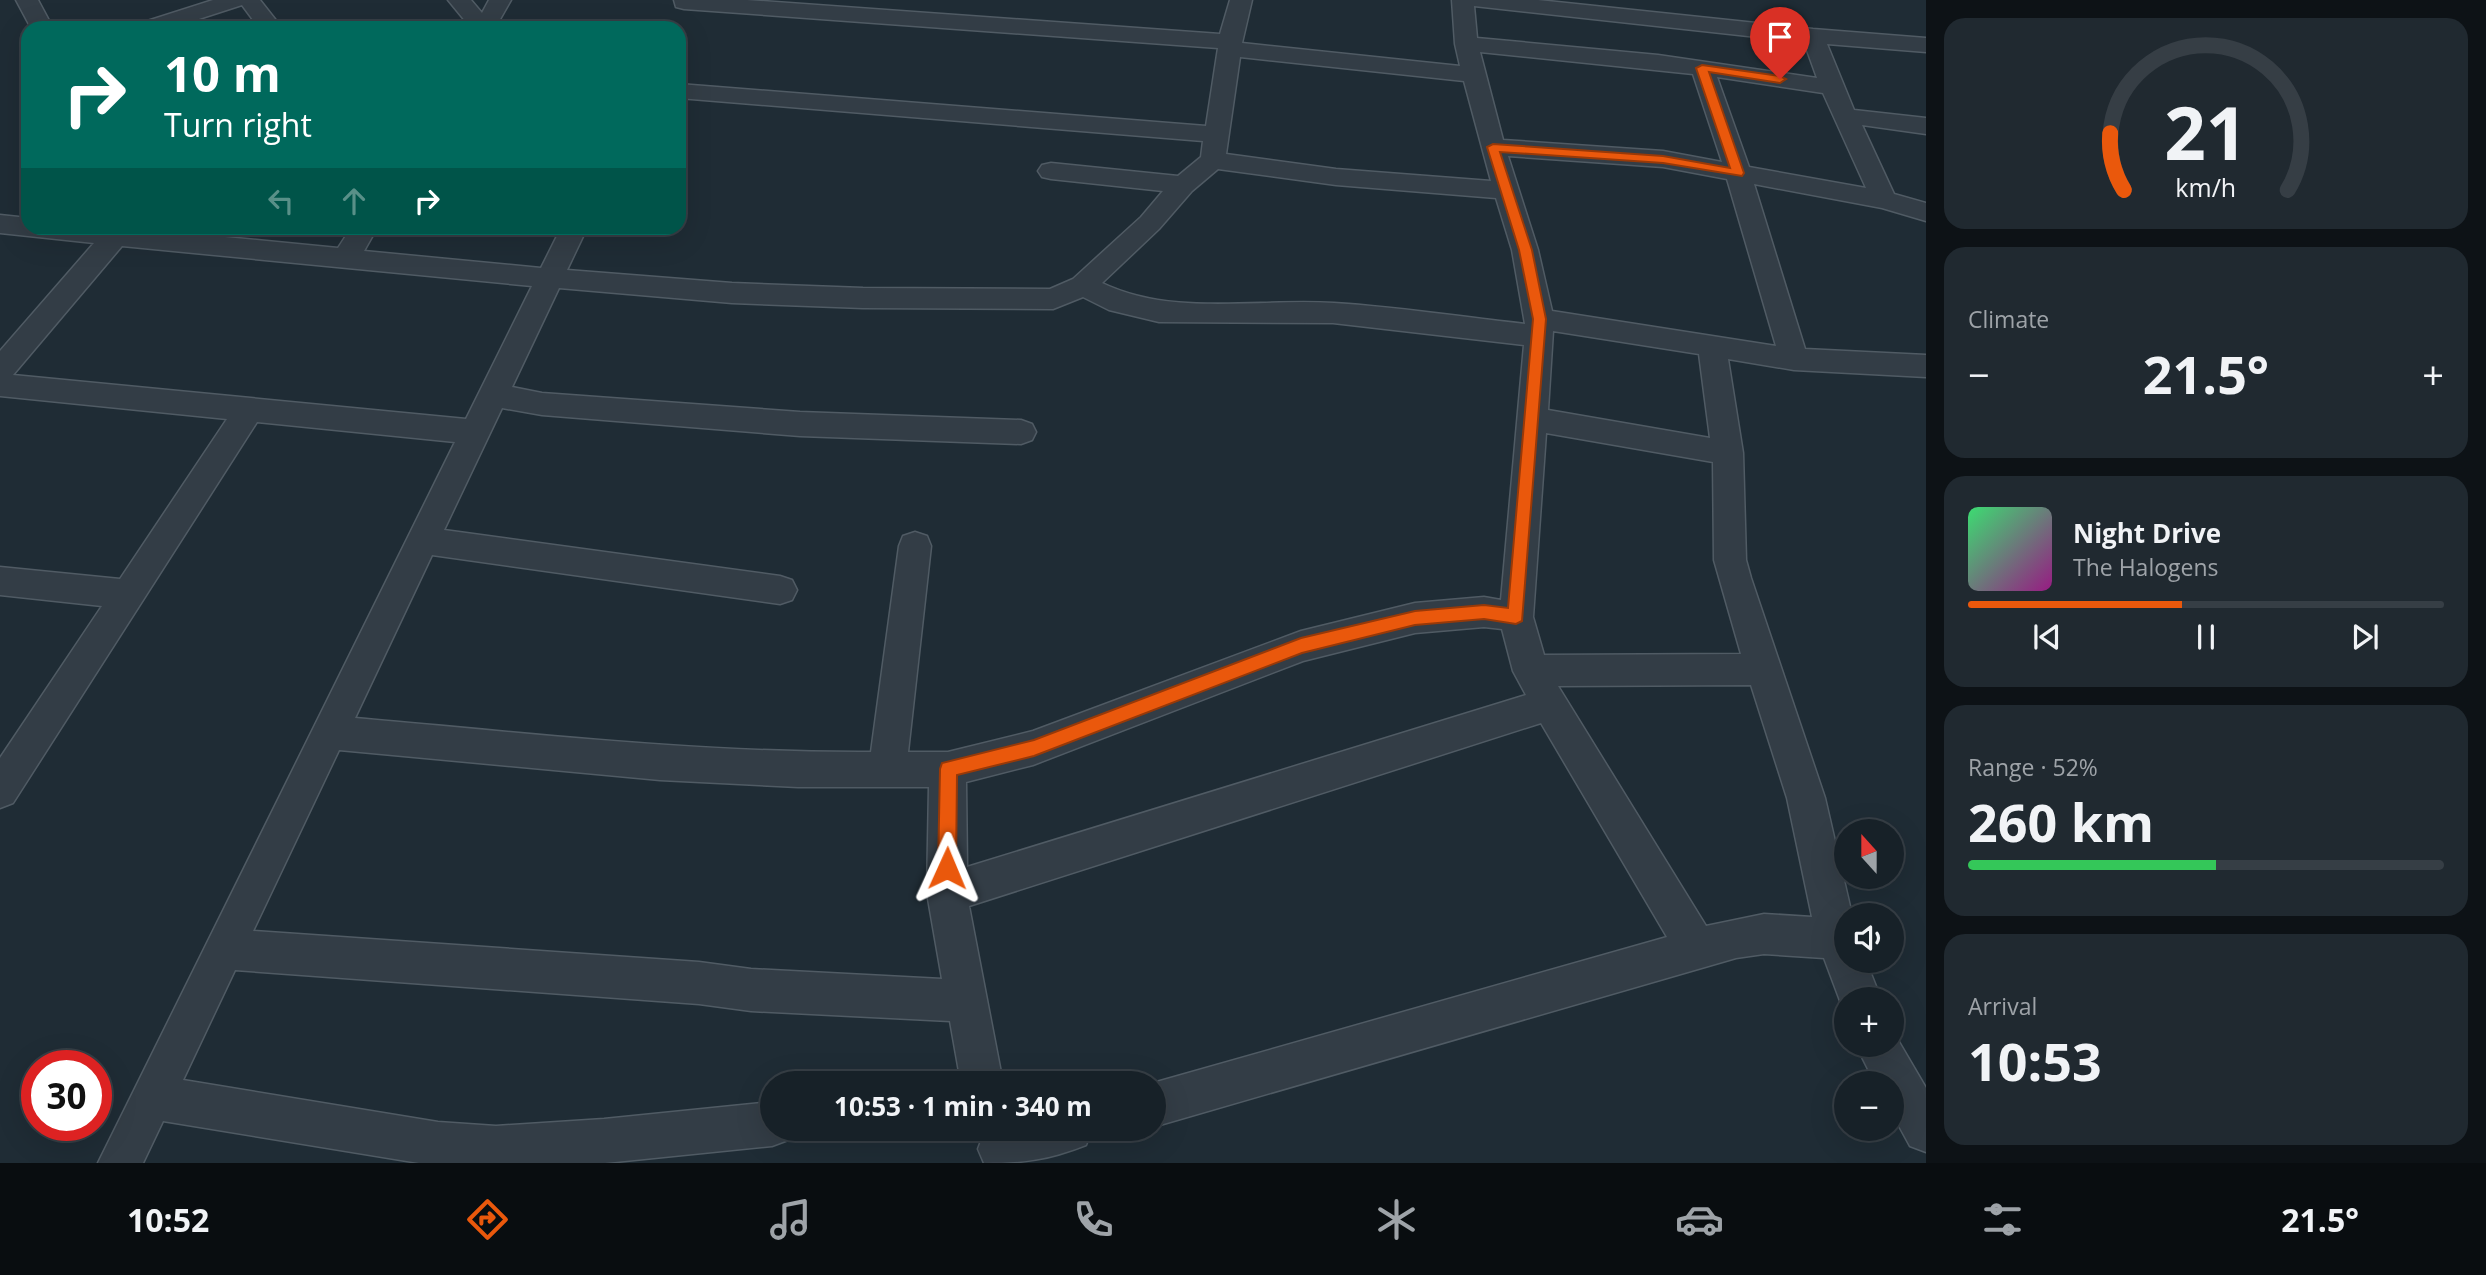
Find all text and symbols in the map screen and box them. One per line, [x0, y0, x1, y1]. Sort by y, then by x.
pin [1750, 7, 1810, 79]
icon: arrive [1761, 18, 1799, 56]
text: 10 m [164, 40, 281, 106]
icon: right [49, 49, 140, 140]
text: 21 [2164, 82, 2248, 181]
text: Turn right [164, 103, 312, 146]
text: km/h [2176, 169, 2236, 203]
icon: left [262, 182, 300, 220]
icon: ahead [335, 182, 373, 220]
icon: right [408, 182, 446, 220]
text: Climate [1968, 303, 2049, 335]
text: 21.5° [2143, 338, 2269, 409]
text: − [1968, 348, 1990, 400]
text: + [2422, 348, 2444, 400]
text: Night Drive [2073, 515, 2221, 551]
text: The Halogens [2073, 551, 2219, 583]
icon: previous [2028, 618, 2066, 656]
icon: pause [2187, 618, 2225, 656]
icon: next [2346, 618, 2384, 656]
text: Range · 52% [1968, 751, 2098, 783]
text: 260 km [1968, 786, 2154, 857]
north arrow [1834, 819, 1904, 889]
map controls [1834, 819, 1904, 1141]
position arrow [910, 831, 984, 905]
button: sound [1834, 903, 1904, 973]
button: + [1834, 987, 1904, 1057]
text: Arrival [1968, 990, 2037, 1022]
text: 10:53 [1968, 1025, 2102, 1096]
speed limit sign: 30 [21, 1050, 112, 1141]
button: − [1834, 1071, 1904, 1141]
text: 10:53 · 1 min · 340 m [834, 1088, 1092, 1124]
icon: directions [463, 1195, 512, 1244]
icon: music [766, 1195, 815, 1244]
icon: phone [1069, 1195, 1118, 1244]
icon: climate [1372, 1195, 1421, 1244]
icon: car [1675, 1195, 1724, 1244]
icon: filters [1978, 1195, 2027, 1244]
text: 10:52 [127, 1198, 209, 1241]
text: 21.5° [2281, 1198, 2359, 1241]

